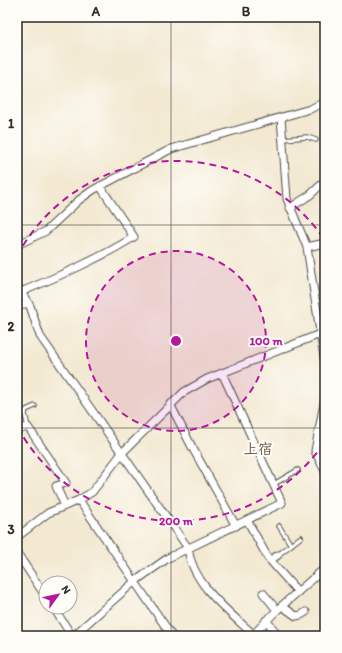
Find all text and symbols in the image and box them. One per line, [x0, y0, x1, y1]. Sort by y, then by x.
text: A [91, 4, 101, 19]
text: B [242, 4, 251, 19]
text: 1 [8, 116, 14, 131]
text: 2 [8, 319, 15, 334]
centre of rings [169, 334, 183, 348]
text: 100 m [249, 334, 283, 348]
district label: 上宿 [243, 440, 273, 458]
text: 200 m [159, 514, 194, 528]
text: 3 [7, 522, 15, 537]
north arrow [38, 575, 78, 615]
text: N [58, 583, 73, 596]

